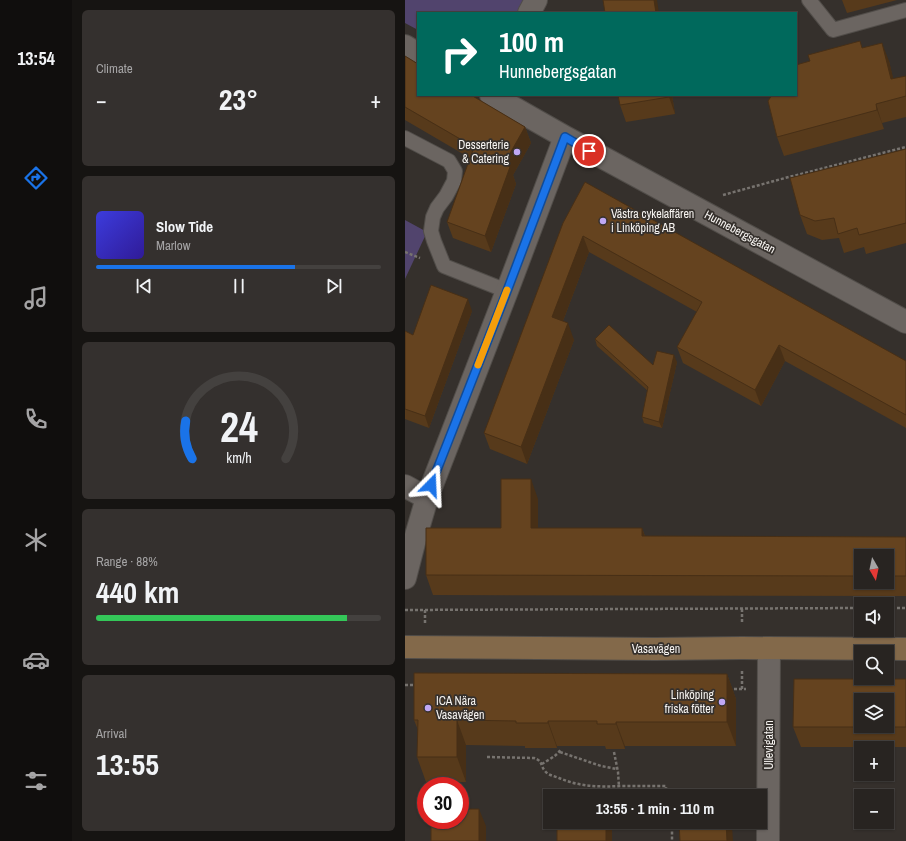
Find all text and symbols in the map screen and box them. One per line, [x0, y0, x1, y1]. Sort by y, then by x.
text: 100 m [499, 23, 564, 61]
icon: right [433, 28, 485, 80]
text: 13:54 [17, 46, 55, 71]
text: Hunnebergsgatan [499, 59, 616, 84]
text: Climate [96, 60, 133, 77]
text: 23° [219, 79, 258, 119]
text: − [96, 85, 107, 115]
text: + [370, 85, 381, 115]
pin [572, 134, 606, 168]
place label: Desserterie & Catering [458, 137, 510, 167]
icon: arrive [578, 140, 600, 162]
marker: Desserterie & Catering [512, 147, 522, 157]
icon: directions [22, 164, 50, 192]
place label: Västra cykelaffären i Linköping AB [611, 206, 694, 236]
street label: Hunnebergsgatan [702, 207, 778, 257]
text: Slow Tide [156, 216, 213, 237]
marker: Västra cykelaffären i Linköping AB [598, 216, 608, 226]
text: Marlow [156, 237, 190, 254]
icon: previous [133, 275, 155, 297]
icon: pause [228, 275, 250, 297]
icon: next [323, 275, 345, 297]
icon: music [22, 284, 50, 312]
text: 24 [220, 398, 257, 454]
icon: phone [22, 405, 50, 433]
text: km/h [226, 447, 251, 466]
position arrow [410, 464, 452, 506]
icon: climate [22, 526, 50, 554]
north arrow [854, 549, 894, 589]
map controls [854, 549, 894, 829]
text: Range · 88% [96, 553, 158, 570]
text: 440 km [96, 572, 179, 612]
button: sound [854, 597, 894, 637]
street label: Vasavägen [632, 641, 680, 657]
button: search [854, 645, 894, 685]
icon: car [22, 646, 50, 674]
place label: Linköping friska fötter [665, 687, 715, 717]
place label: ICA Nära Vasavägen [436, 693, 485, 723]
button: layers [854, 693, 894, 733]
marker: Linköping friska fötter [717, 697, 727, 707]
marker: ICA Nära Vasavägen [423, 703, 433, 713]
street label: Ullevigatan [761, 720, 777, 770]
text: Arrival [96, 725, 127, 742]
button: + [854, 741, 894, 781]
text: 13:55 [96, 744, 159, 784]
icon: filters [22, 767, 50, 795]
speed limit sign: 30 [417, 777, 469, 829]
button: − [854, 789, 894, 829]
text: 13:55 · 1 min · 110 m [596, 798, 714, 819]

